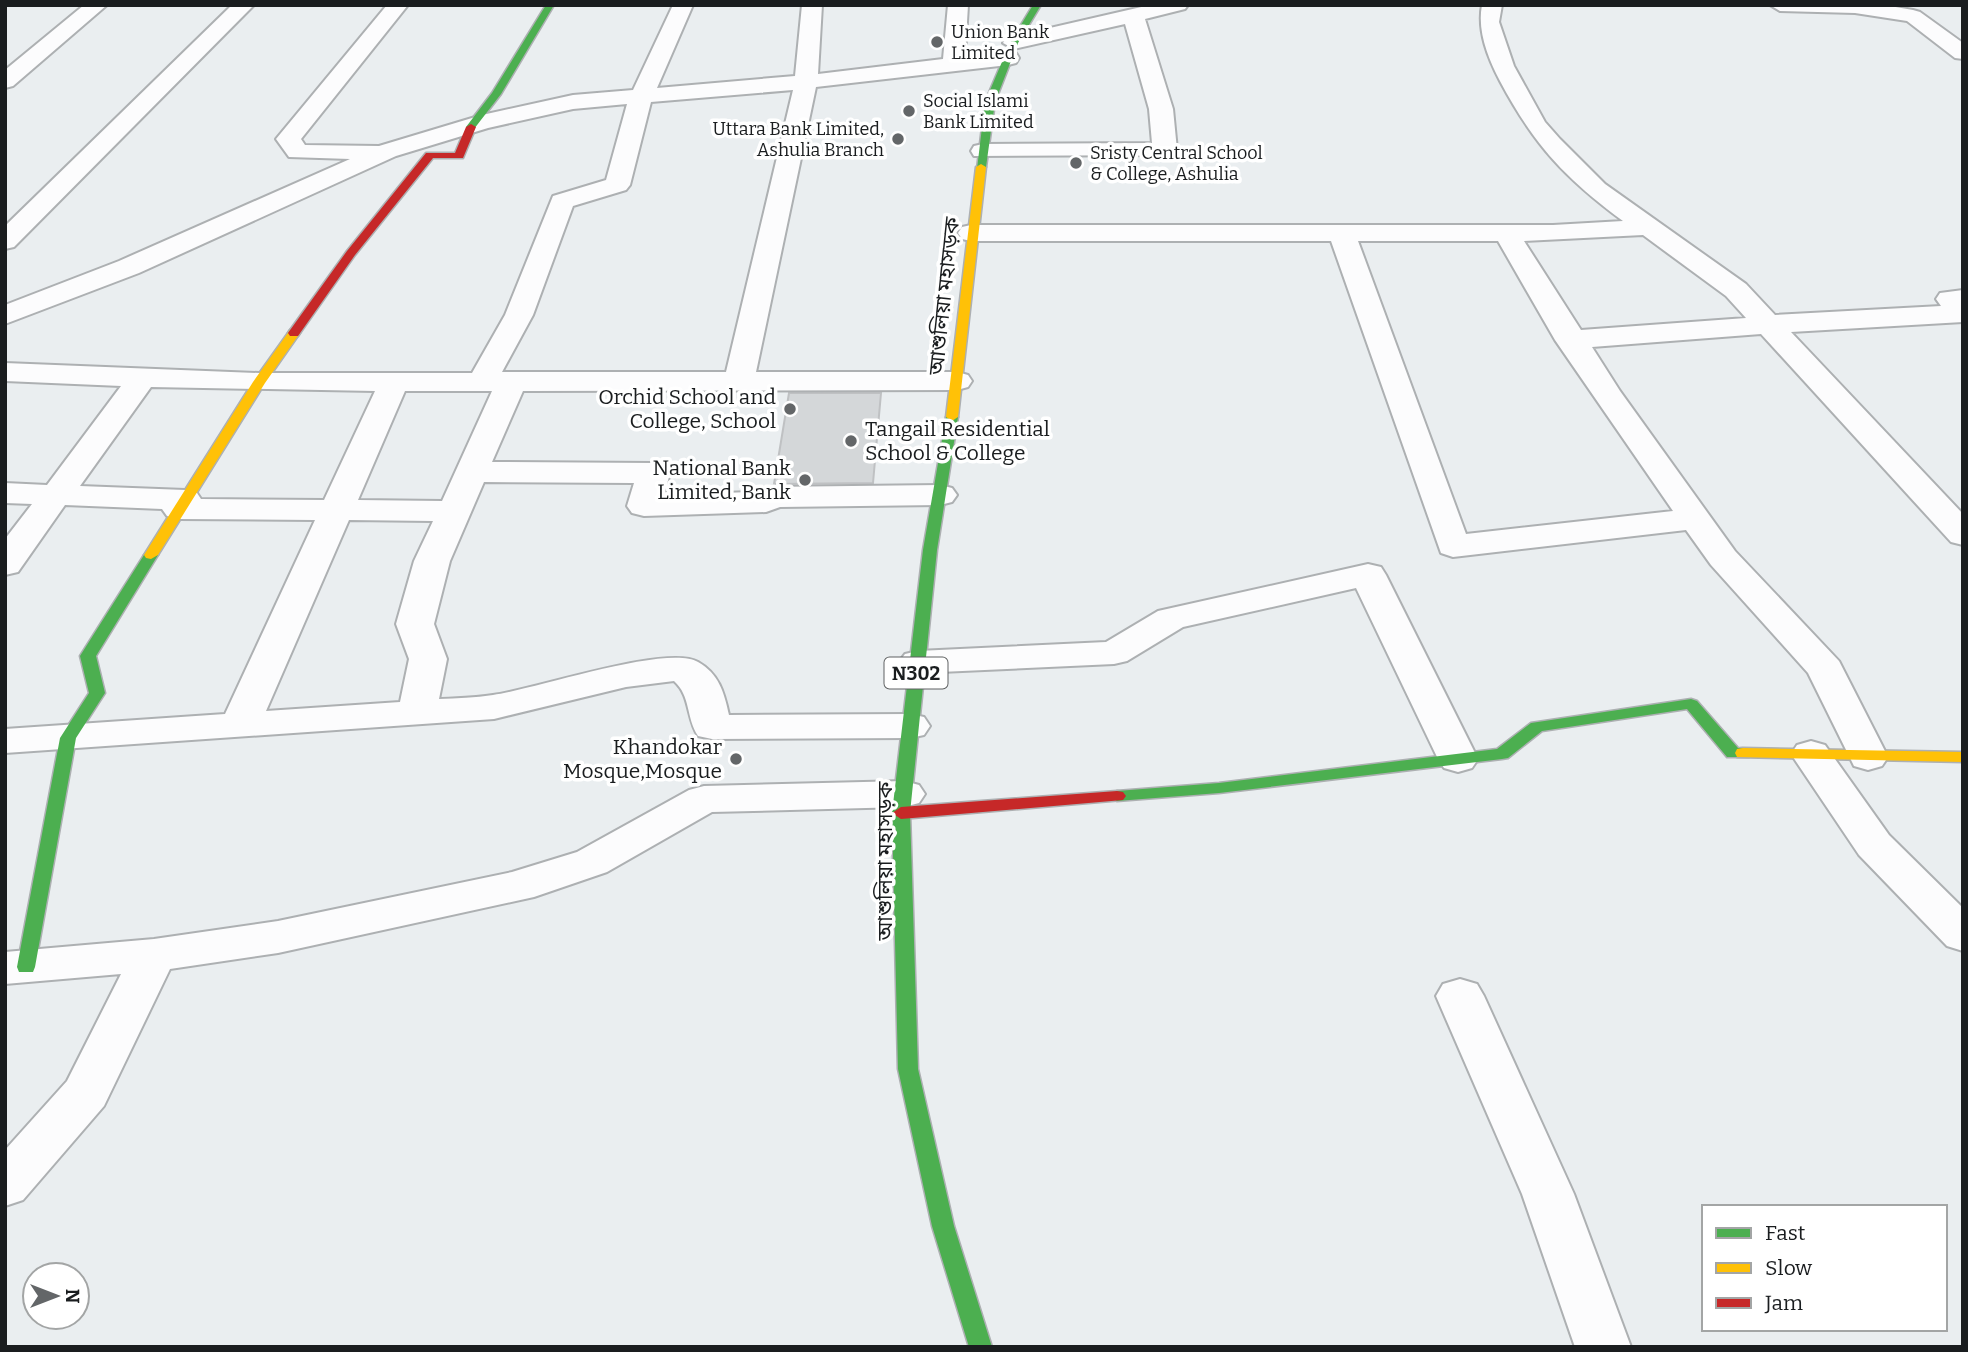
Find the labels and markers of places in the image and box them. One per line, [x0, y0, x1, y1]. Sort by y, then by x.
place label: Union Bank Limited [951, 21, 1050, 64]
marker: Union Bank Limited [929, 34, 945, 50]
place label: Social Islami Bank Limited [923, 90, 1034, 133]
marker: Social Islami Bank Limited [901, 103, 917, 119]
place label: Uttara Bank Limited, Ashulia Branch [713, 118, 884, 161]
marker: Uttara Bank Limited, Ashulia Branch [890, 131, 906, 147]
place label: Sristy Central School & College, Ashulia [1090, 142, 1263, 185]
marker: Sristy Central School & College, Ashulia [1068, 155, 1084, 171]
place label: Orchid School and College, School [598, 384, 776, 434]
marker: Orchid School and College, School [782, 401, 798, 417]
place label: Tangail Residential School & College [865, 416, 1050, 466]
marker: Tangail Residential School & College [843, 433, 859, 449]
place label: National Bank Limited, Bank [653, 455, 791, 505]
marker: National Bank Limited, Bank [797, 472, 813, 488]
place label: Khandokar Mosque,Mosque [563, 734, 722, 784]
marker: Khandokar Mosque,Mosque [728, 751, 744, 767]

